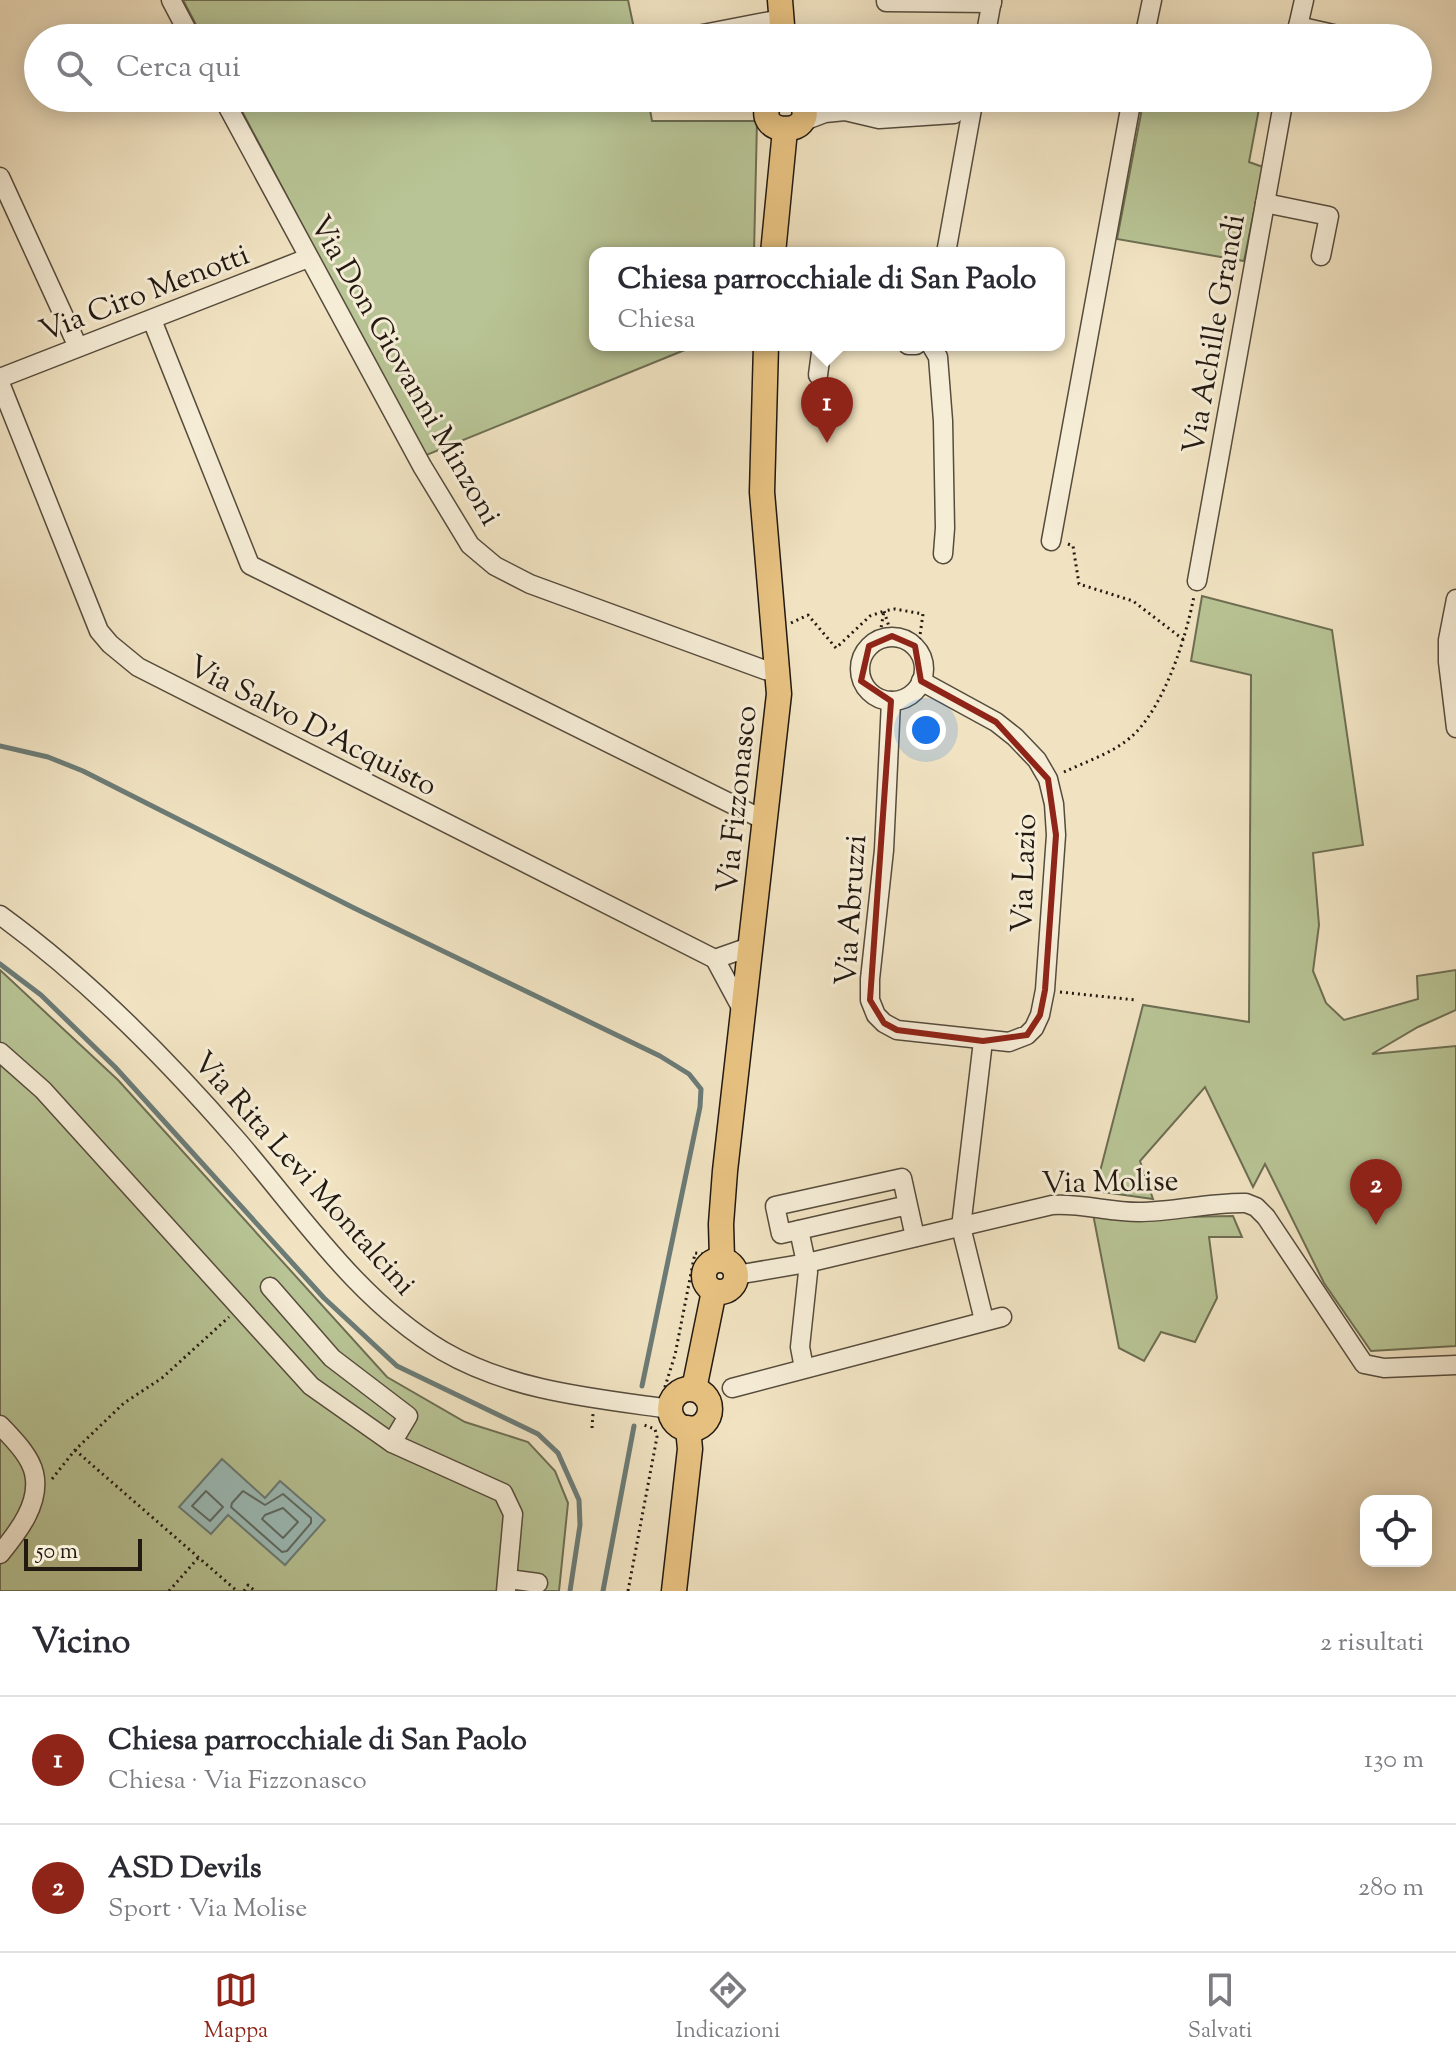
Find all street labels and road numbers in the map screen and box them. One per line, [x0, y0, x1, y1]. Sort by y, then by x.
street label: Via Don Giovanni Minzoni [297, 208, 510, 534]
street label: Via Achille Grandi [1173, 211, 1258, 458]
street label: Via Ciro Menotti [34, 235, 256, 354]
street label: Via Salvo D'Acquisto [180, 646, 444, 809]
street label: Via Fizzonasco [707, 703, 770, 895]
street label: Via Lazio [1002, 813, 1049, 933]
street label: Via Abruzzi [826, 833, 879, 987]
street label: Via Rita Levi Montalcini [182, 1043, 425, 1306]
street label: Via Molise [1041, 1161, 1179, 1206]

